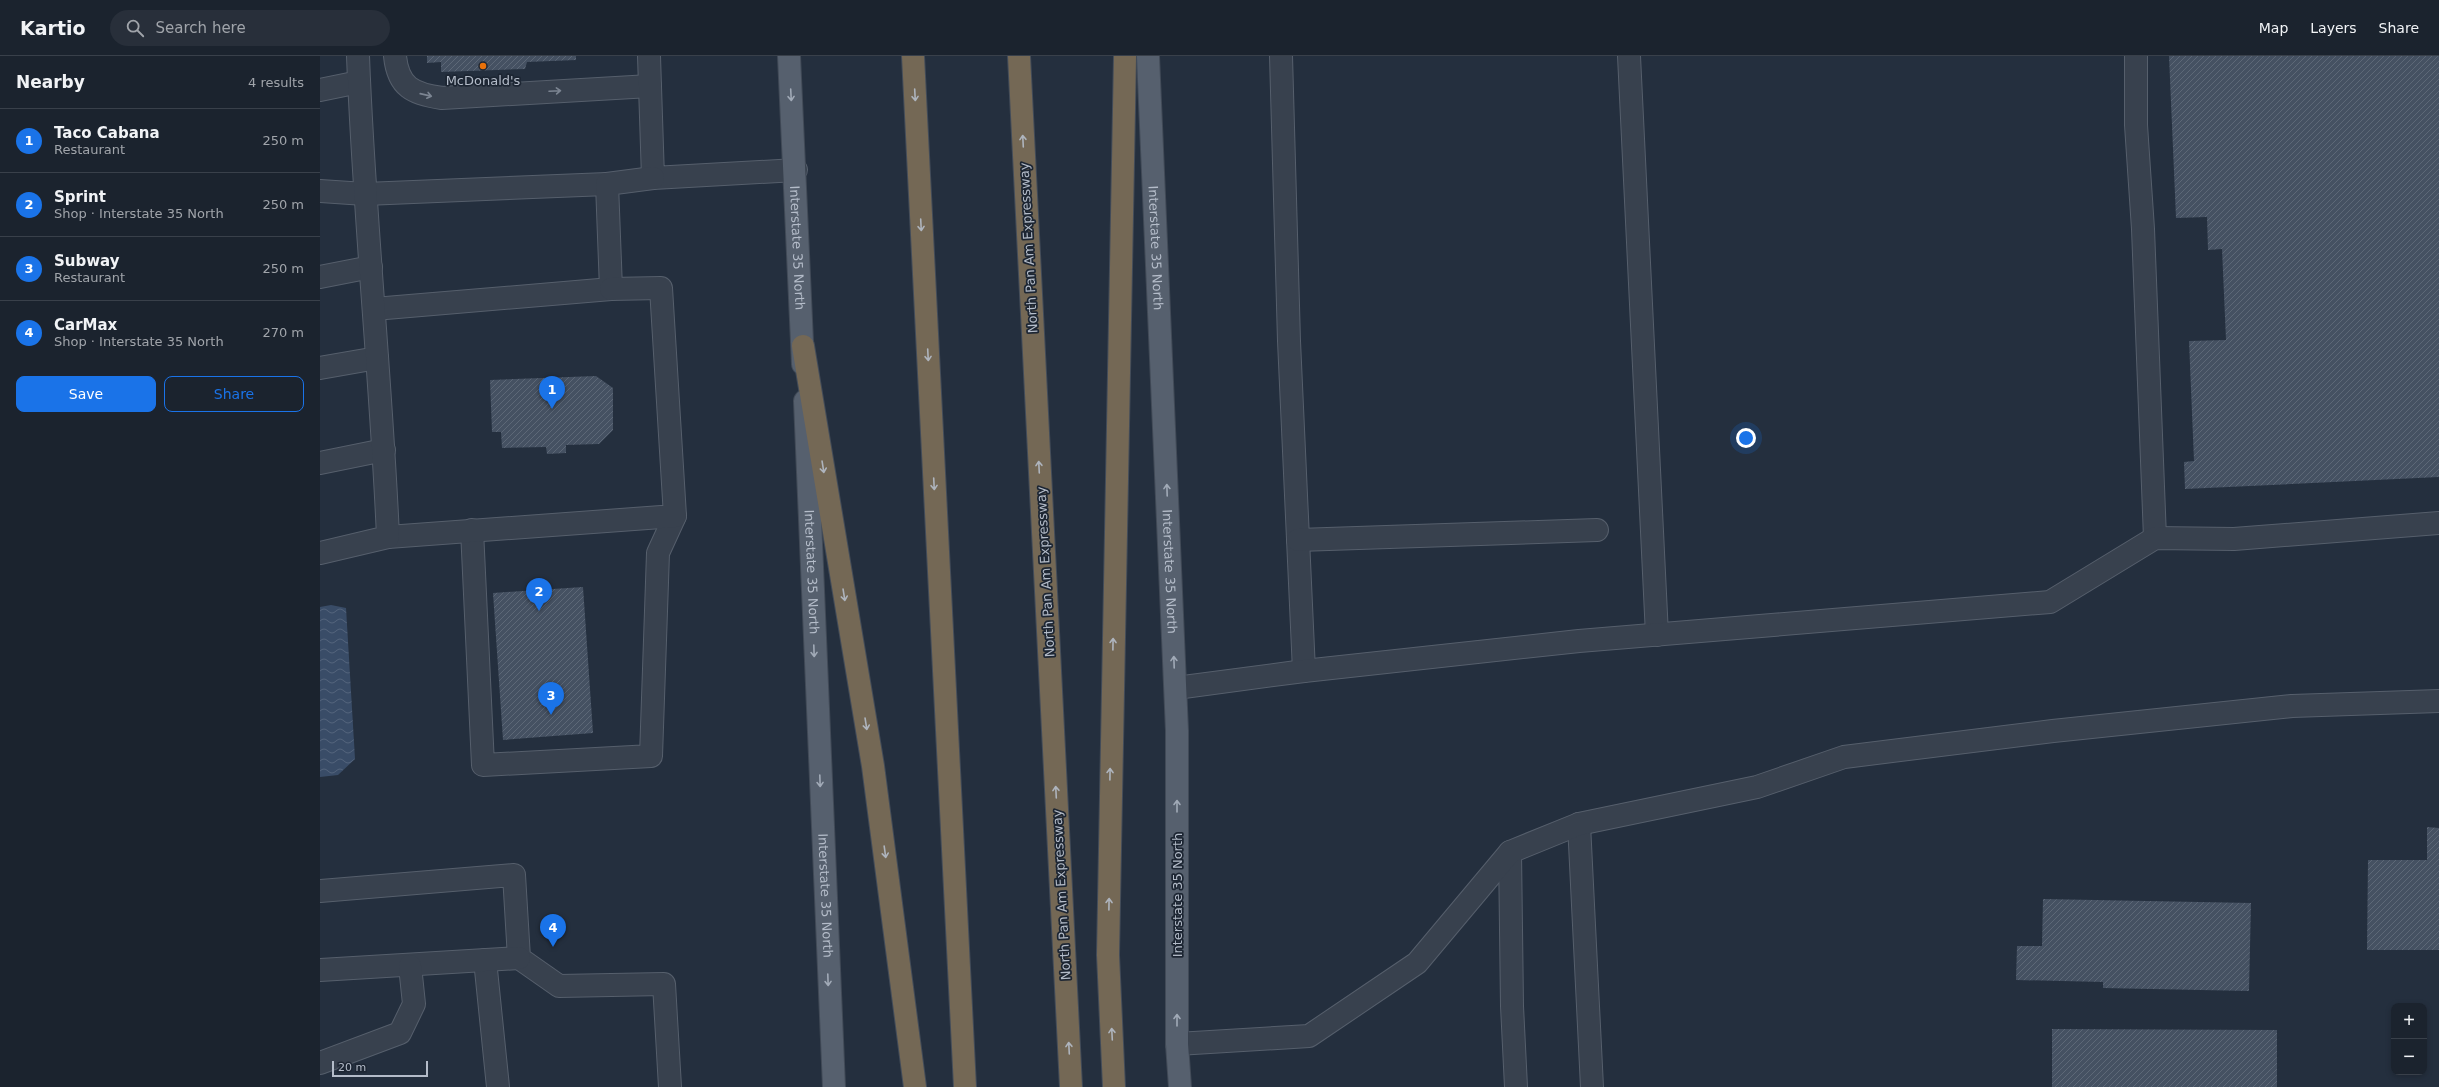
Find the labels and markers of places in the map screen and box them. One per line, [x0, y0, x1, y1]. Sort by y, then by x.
marker: McDonald's [478, 61, 488, 71]
place label: McDonald's [446, 73, 521, 88]
pin: 1 [539, 376, 565, 409]
pin: 2 [526, 578, 552, 611]
pin: 3 [538, 682, 564, 715]
pin: 4 [540, 914, 566, 947]

